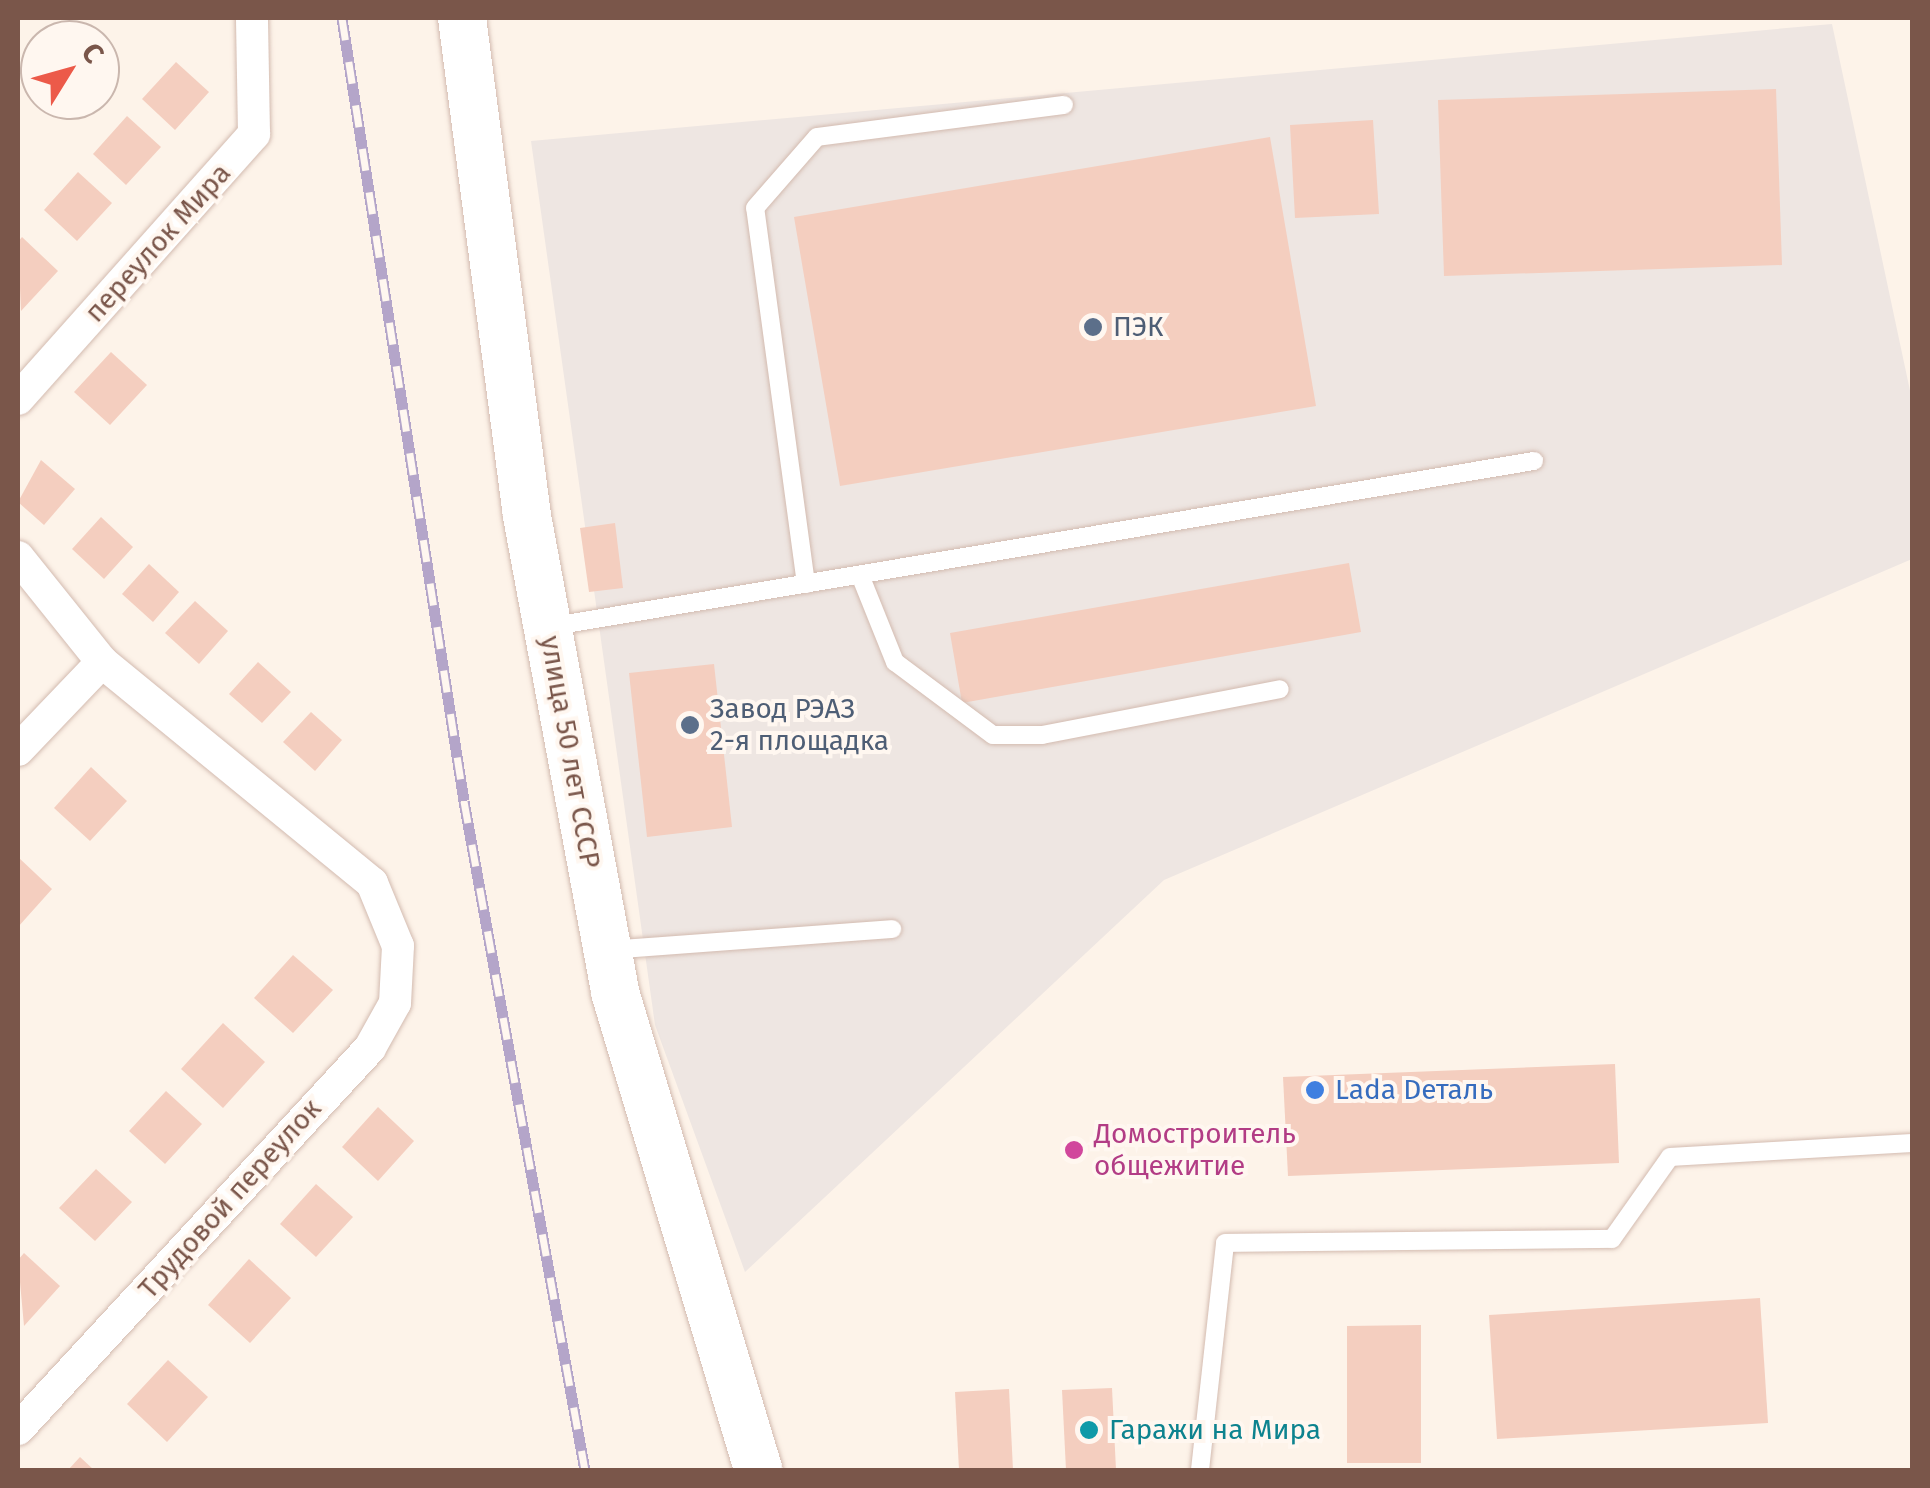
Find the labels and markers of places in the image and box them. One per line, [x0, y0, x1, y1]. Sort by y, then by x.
place label: ПЭК [1113, 310, 1163, 344]
marker: ПЭК [1082, 316, 1104, 338]
place label: Завод РЭАЗ 2-я площадка [710, 692, 889, 758]
marker: Завод РЭАЗ 2-я площадка [679, 714, 701, 736]
place label: Lada Dеталь [1335, 1073, 1493, 1107]
marker: Lada Dеталь [1304, 1079, 1326, 1101]
place label: Домостроитель общежитие [1094, 1117, 1296, 1183]
marker: Домостроитель общежитие [1063, 1139, 1085, 1161]
place label: Гаражи на Мира [1109, 1413, 1321, 1447]
marker: Гаражи на Мира [1078, 1419, 1100, 1441]

